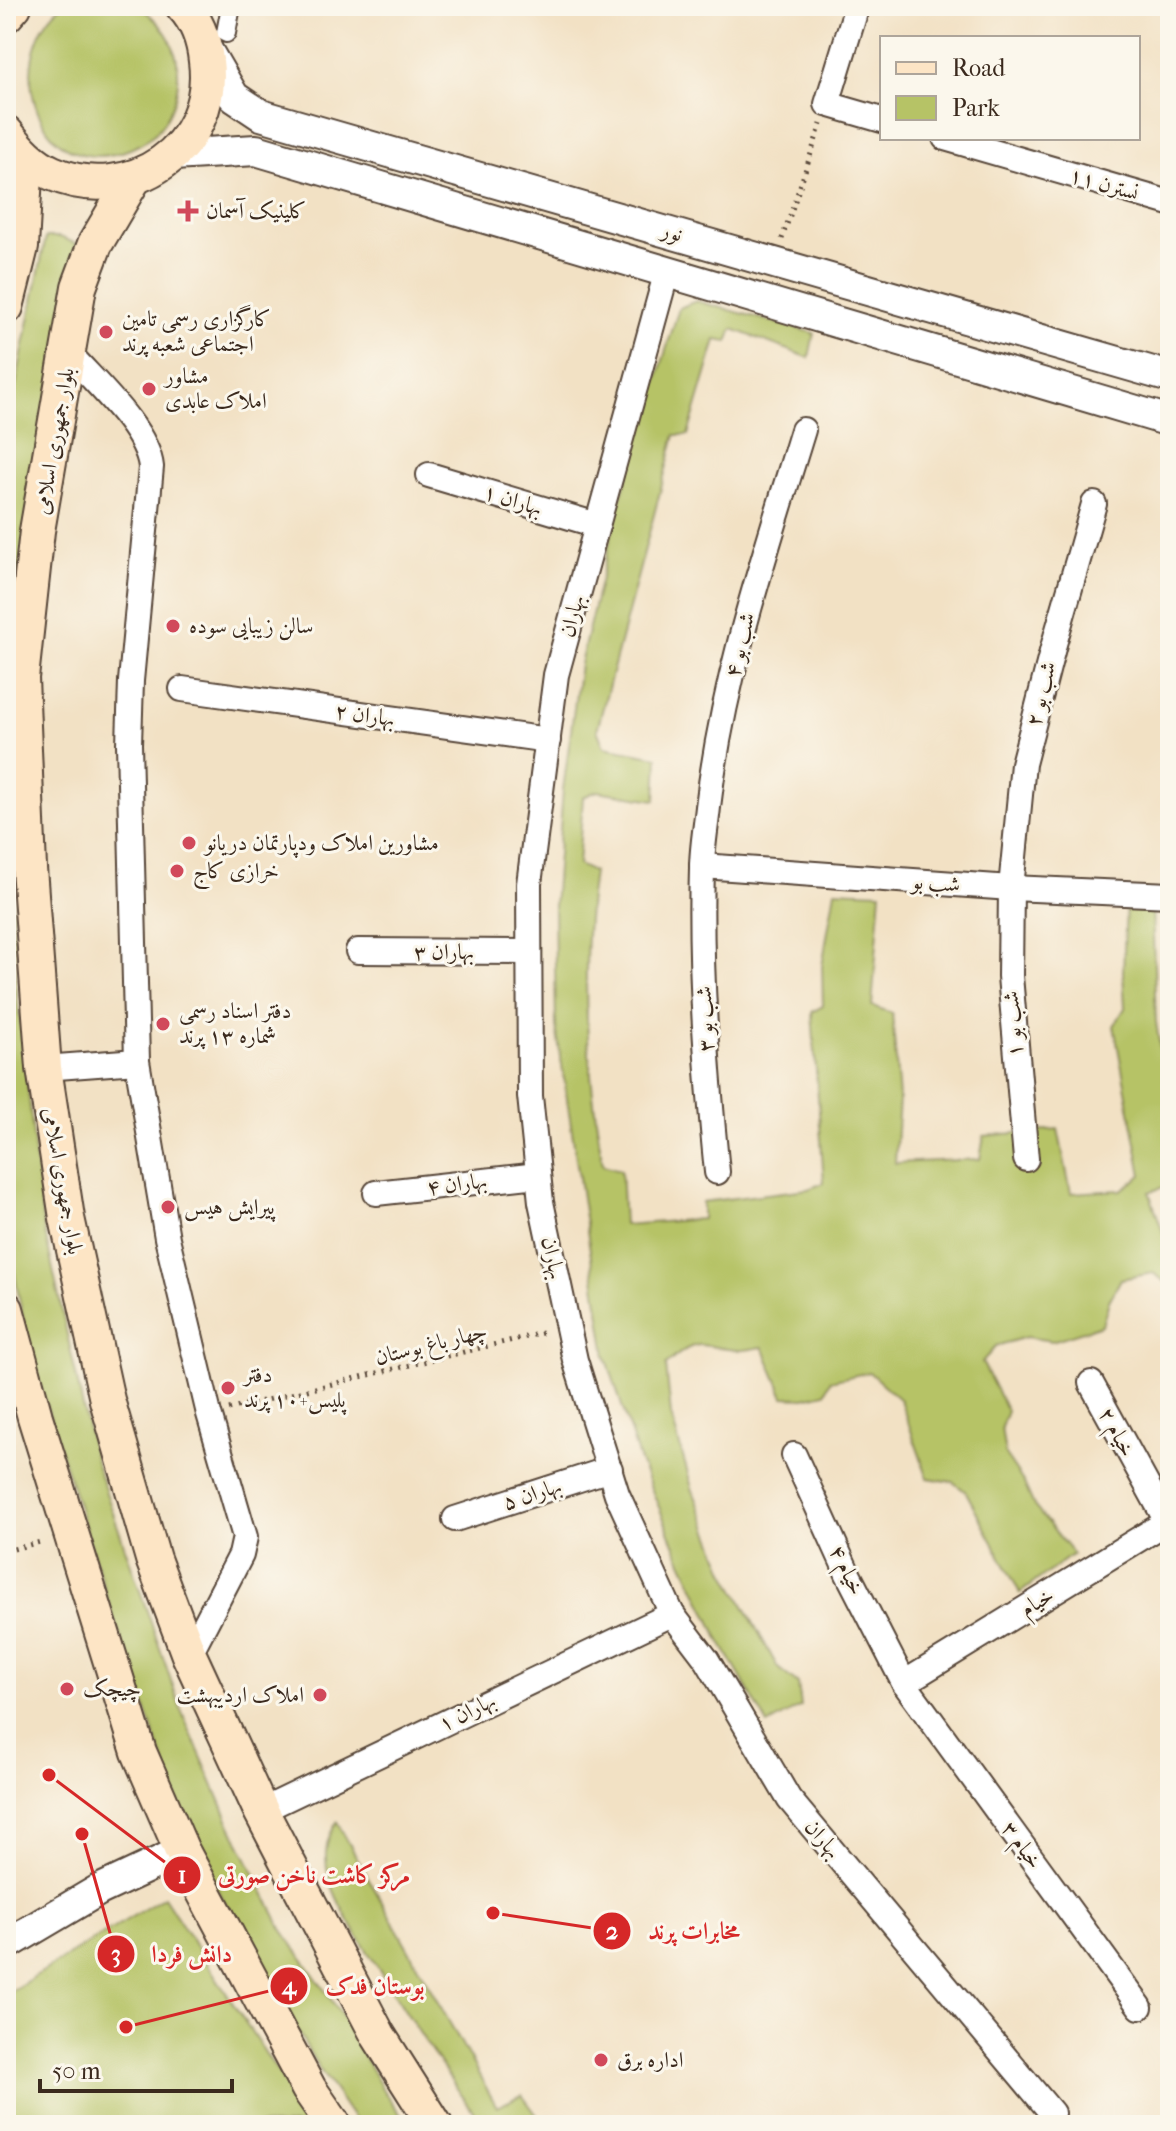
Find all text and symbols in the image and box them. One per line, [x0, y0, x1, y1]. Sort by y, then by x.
legend [880, 36, 1140, 140]
text: Road [952, 54, 1006, 82]
text: Park [952, 94, 1000, 122]
street label: نسترن ۱۱ [1066, 162, 1142, 206]
place label: کلینیک آسمان [206, 197, 307, 224]
marker: کلینیک آسمان [177, 200, 199, 222]
street label: نور [657, 216, 685, 247]
place label: کارگزاری رسمی تامین اجتماعی شعبه پرند [122, 304, 271, 358]
marker: کارگزاری رسمی تامین اجتماعی شعبه پرند [97, 323, 115, 341]
place label: مشاور املاک عابدی [163, 363, 267, 414]
street label: بلوار جمهوری اسلامی [28, 365, 80, 517]
marker: مشاور املاک عابدی [140, 380, 158, 398]
street label: بهاران ۱ [480, 479, 546, 522]
street label: بهاران [554, 592, 591, 640]
street label: شب بو ۴ [719, 610, 762, 680]
place label: سالن زیبایی سوده [189, 613, 313, 641]
marker: سالن زیبایی سوده [164, 617, 182, 635]
street label: شب بو ۲ [1020, 659, 1063, 729]
street label: بهاران ۲ [333, 698, 397, 733]
place label: مشاورین املاک ودپارتمان دریانو [203, 830, 439, 859]
marker: مشاورین املاک ودپارتمان دریانو [180, 834, 198, 852]
place label: خرازی کاج [193, 858, 279, 890]
marker: خرازی کاج [168, 862, 186, 880]
street label: شب بو [909, 868, 961, 899]
street label: بهاران ۳ [414, 939, 474, 966]
street label: شب بو ۳ [691, 986, 720, 1052]
street label: شب بو ۱ [998, 990, 1029, 1058]
place label: دفتر اسناد رسمی شماره ۱۳ پرند [179, 998, 291, 1050]
marker: دفتر اسناد رسمی شماره ۱۳ پرند [154, 1015, 172, 1033]
street label: بلوار جمهوری اسلامی [37, 1105, 89, 1257]
street label: بهاران ۴ [425, 1167, 489, 1202]
place label: پیرایش هیس [184, 1194, 277, 1223]
marker: پیرایش هیس [159, 1198, 177, 1216]
street label: بهاران [535, 1234, 570, 1282]
street label: چهار باغ بوستان [372, 1318, 491, 1375]
place label: دفتر پلیس+۱۰ پرند [242, 1362, 347, 1416]
marker: دفتر پلیس+۱۰ پرند [219, 1379, 237, 1397]
street label: خیام ۲ [1088, 1403, 1141, 1464]
street label: بهاران ۵ [499, 1472, 565, 1517]
street label: خیام ۴ [818, 1541, 870, 1602]
street label: خیام [1015, 1582, 1062, 1627]
place label: چیچک [83, 1676, 141, 1703]
marker: چیچک [58, 1680, 76, 1698]
place label: املاک اردیبهشت [176, 1682, 304, 1709]
marker: املاک اردیبهشت [311, 1686, 329, 1704]
street label: بهاران ۱ [434, 1687, 500, 1738]
street label: بهاران [799, 1814, 847, 1864]
street label: خیام ۳ [991, 1816, 1048, 1877]
callout: مرکز کاشت ناخن صورتی [162, 1851, 426, 1899]
text: 1 [178, 1861, 186, 1889]
text: مرکز کاشت ناخن صورتی [217, 1861, 410, 1892]
callout: مخابرات پرند [592, 1907, 755, 1955]
text: 2 [606, 1917, 618, 1945]
text: مخابرات پرند [648, 1917, 740, 1947]
callout: دانش فردا [96, 1930, 249, 1978]
text: 3 [111, 1940, 121, 1968]
text: دانش فردا [152, 1940, 232, 1970]
callout: بوستان فدک [269, 1962, 441, 2010]
text: 4 [281, 1972, 298, 2001]
text: بوستان فدک [325, 1972, 425, 2001]
scale bar [40, 2043, 232, 2093]
place label: اداره برق [617, 2047, 684, 2073]
marker: اداره برق [592, 2051, 610, 2069]
text: 50 m [52, 2057, 101, 2085]

